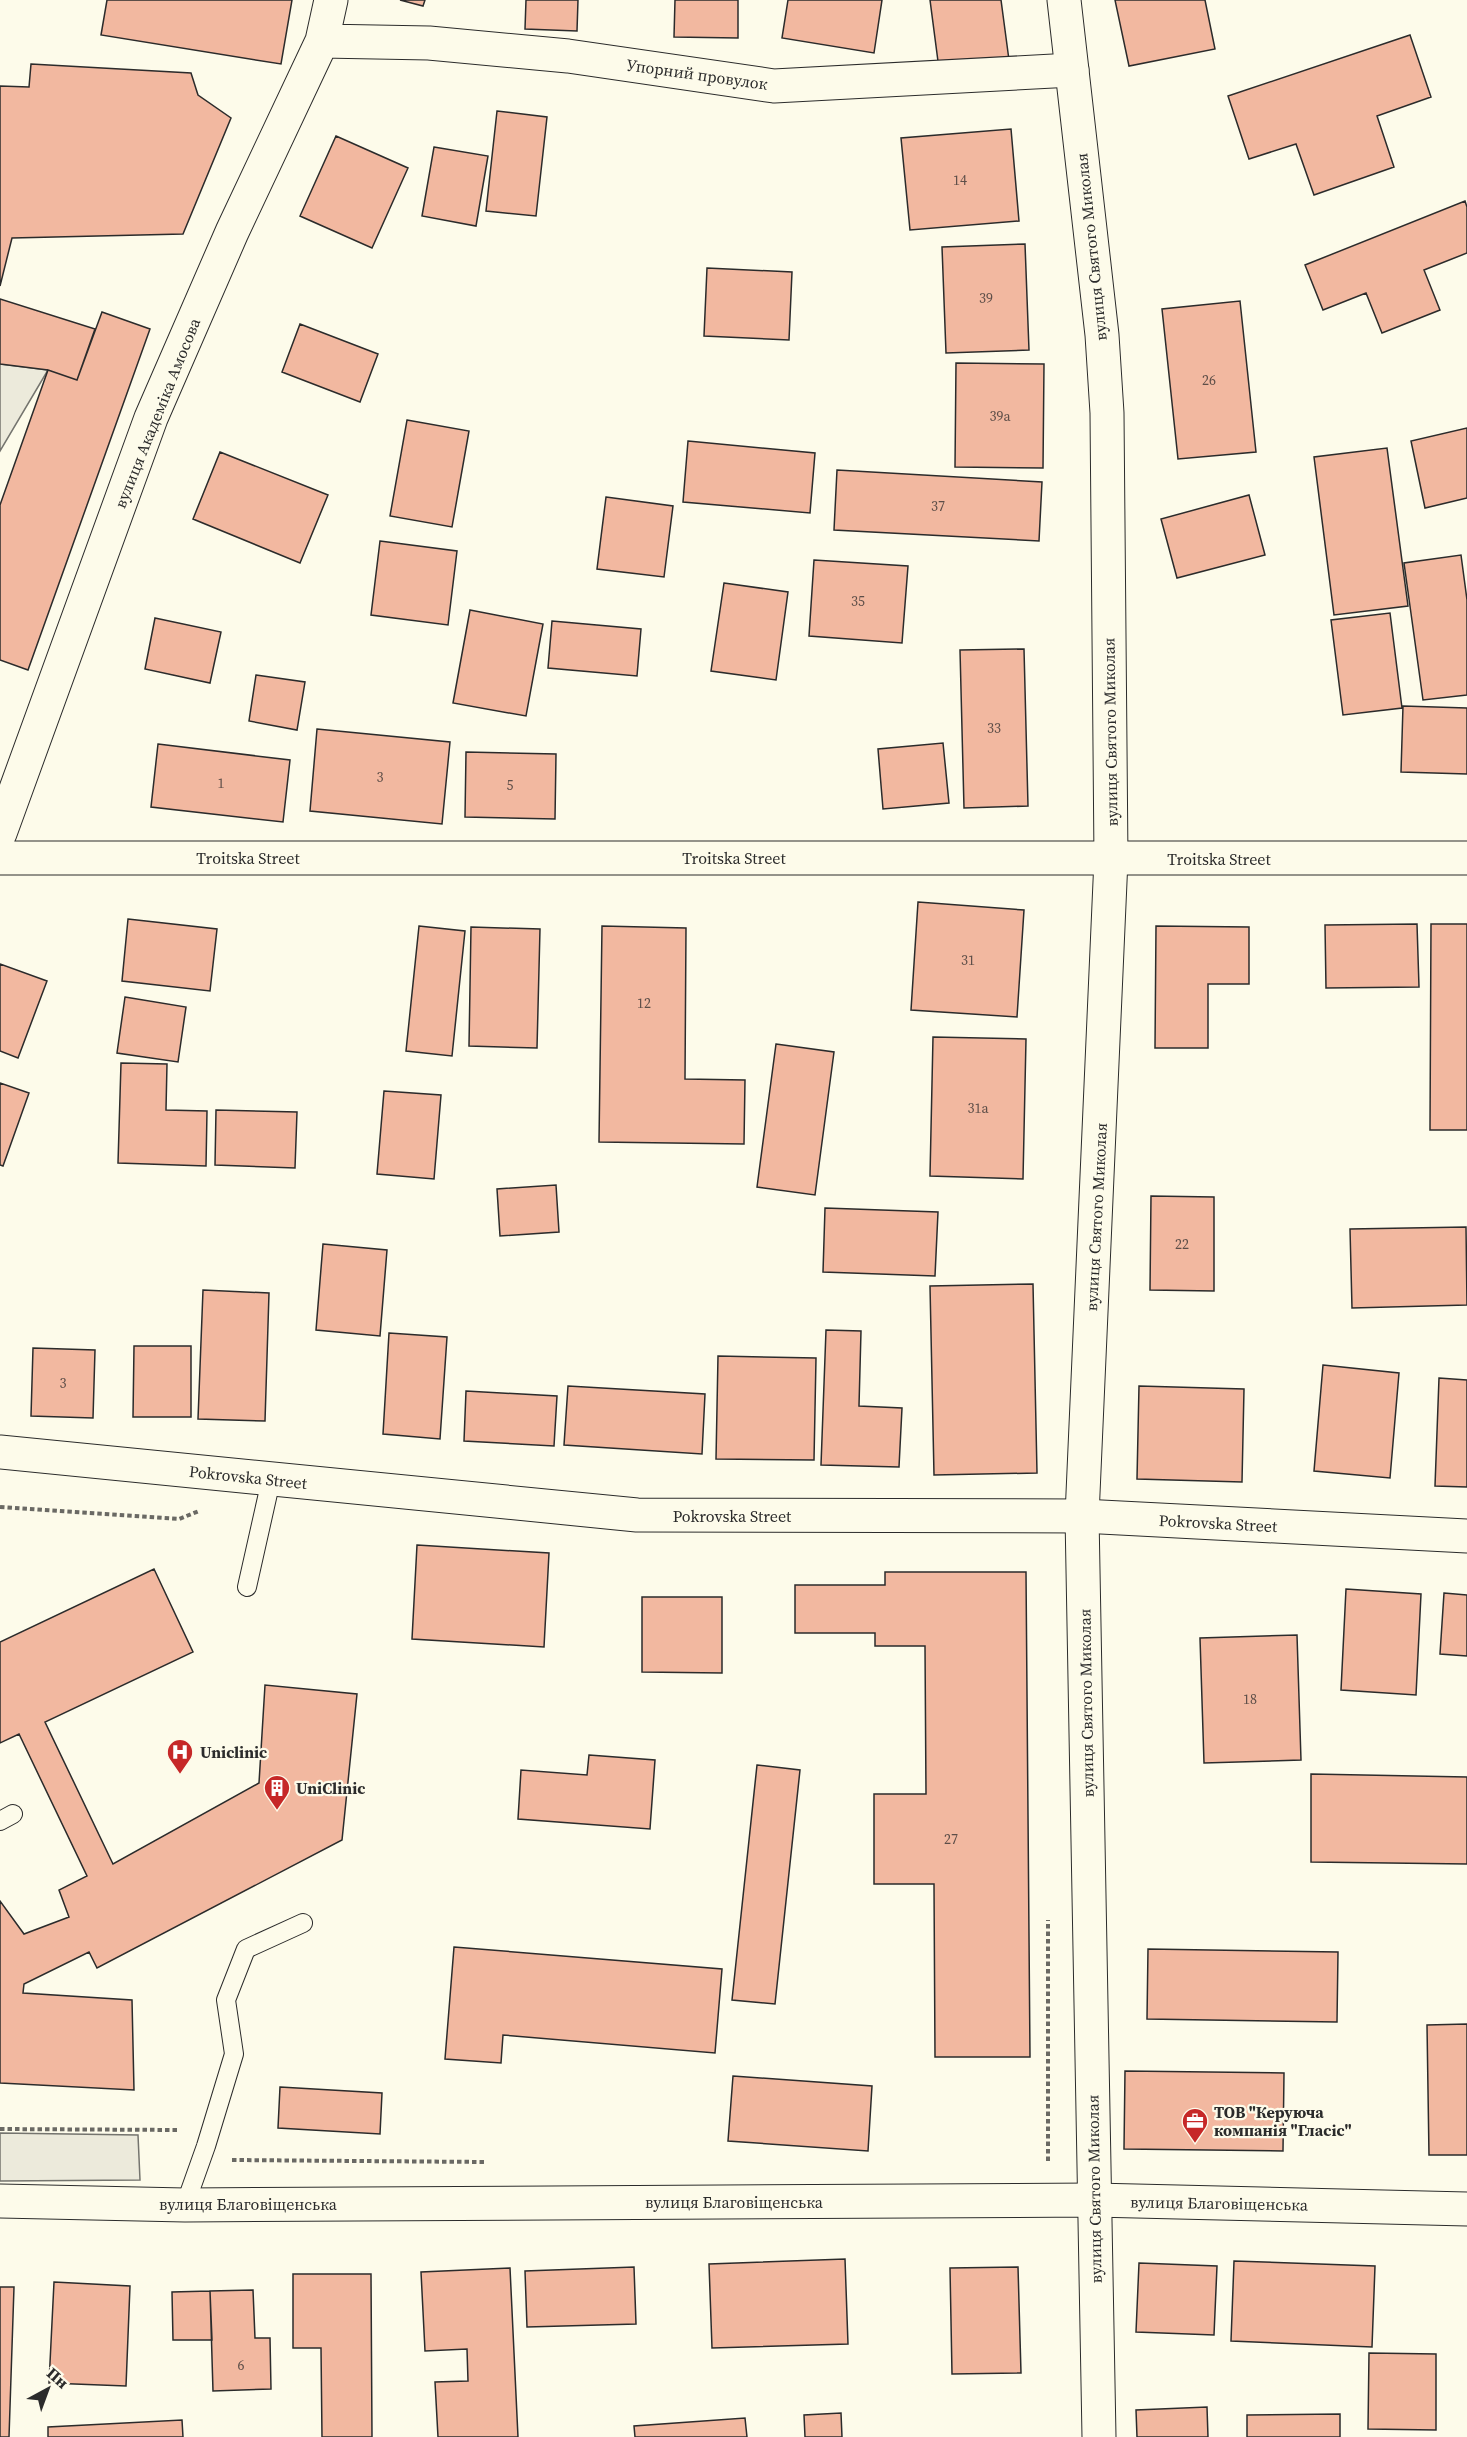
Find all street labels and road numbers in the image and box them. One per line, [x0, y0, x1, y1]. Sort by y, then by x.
street label: Упорний провулок [625, 53, 769, 95]
street label: вулиця Святого Миколая [1070, 152, 1112, 342]
street label: вулиця Академіка Амосова [109, 314, 206, 511]
street label: вулиця Святого Миколая [1097, 638, 1123, 826]
street label: Troitska Street [196, 847, 300, 869]
street label: Troitska Street [682, 847, 786, 869]
street label: Troitska Street [1167, 848, 1271, 870]
street label: вулиця Святого Миколая [1080, 1122, 1112, 1312]
street label: Pokrovska Street [188, 1460, 309, 1494]
street label: Pokrovska Street [673, 1505, 792, 1527]
street label: Pokrovska Street [1158, 1509, 1279, 1537]
street label: вулиця Святого Миколая [1073, 1609, 1099, 1797]
street label: вулиця Святого Миколая [1081, 2095, 1107, 2283]
street label: вулиця Благовіщенська [1130, 2190, 1309, 2216]
street label: вулиця Благовіщенська [645, 2191, 824, 2213]
street label: вулиця Благовіщенська [159, 2193, 338, 2215]

